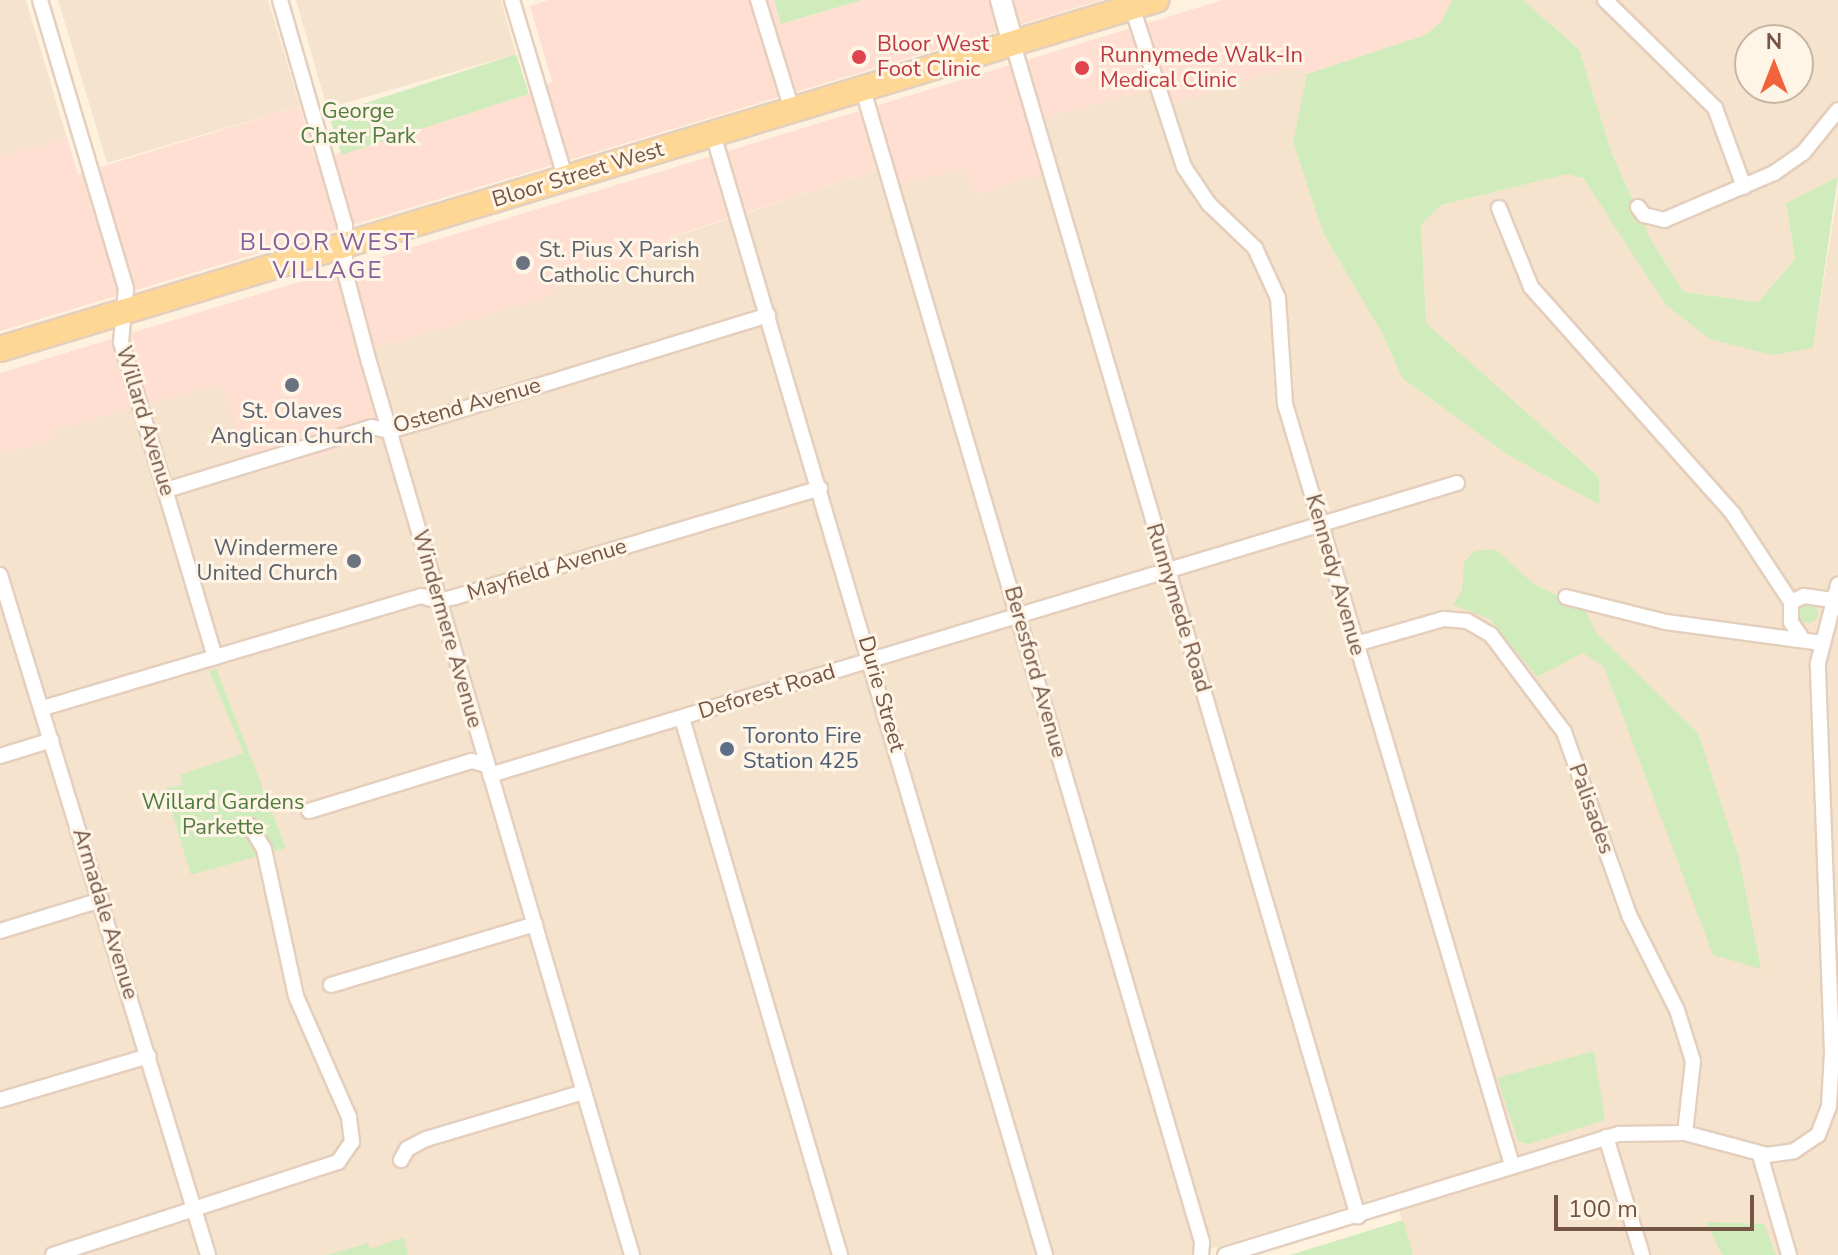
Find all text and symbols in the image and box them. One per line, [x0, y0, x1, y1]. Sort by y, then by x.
north arrow [1734, 24, 1814, 104]
text: N [1766, 27, 1782, 57]
place label: Bloor West Foot Clinic [877, 31, 989, 82]
place label: Runnymede Walk-In Medical Clinic [1100, 42, 1303, 94]
marker: Bloor West Foot Clinic [848, 46, 870, 68]
marker: Runnymede Walk-In Medical Clinic [1071, 57, 1093, 79]
park label: George Chater Park [300, 98, 416, 150]
street label: Bloor Street West [489, 136, 667, 214]
district label: BLOOR WEST VILLAGE [240, 229, 416, 285]
place label: St. Pius X Parish Catholic Church [539, 237, 700, 288]
marker: St. Pius X Parish Catholic Church [514, 254, 532, 272]
street label: Willard Avenue [110, 343, 180, 499]
street label: Ostend Avenue [390, 372, 544, 440]
marker: St. Olaves Anglican Church [283, 376, 301, 394]
place label: St. Olaves Anglican Church [210, 398, 374, 450]
street label: Kennedy Avenue [1299, 491, 1371, 659]
street label: Runnymede Road [1140, 520, 1216, 696]
street label: Windermere Avenue [406, 527, 488, 731]
street label: Mayfield Avenue [464, 533, 630, 607]
place label: Windermere United Church [197, 535, 338, 586]
marker: Windermere United Church [345, 552, 363, 570]
street label: Beresford Avenue [998, 583, 1072, 761]
street label: Durie Street [852, 633, 910, 755]
street label: Deforest Road [695, 659, 839, 725]
place label: Toronto Fire Station 425 [743, 723, 861, 774]
marker: Toronto Fire Station 425 [718, 740, 736, 758]
street label: Palisades [1563, 760, 1619, 858]
park label: Willard Gardens Parkette [141, 789, 305, 840]
street label: Armadale Avenue [66, 825, 144, 1003]
scale bar [1558, 1179, 1758, 1229]
text: 100 m [1568, 1193, 1638, 1225]

